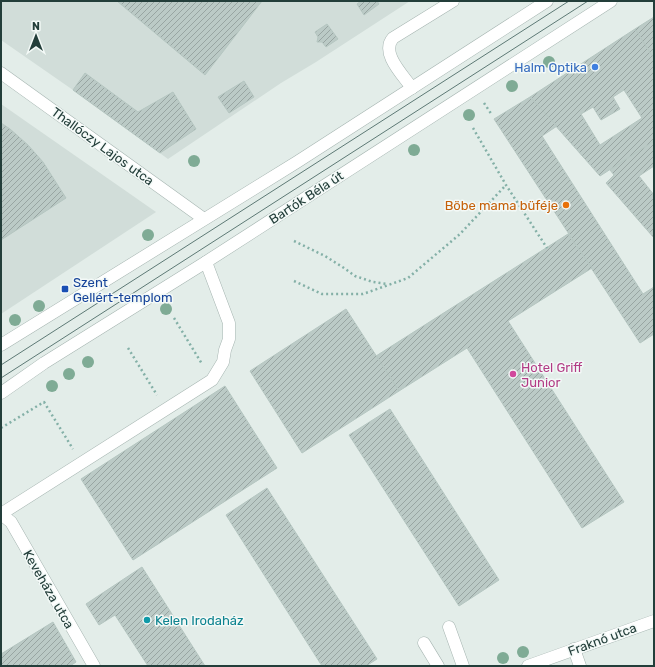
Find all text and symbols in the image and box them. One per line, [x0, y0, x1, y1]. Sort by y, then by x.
north arrow [16, 16, 56, 56]
text: N [32, 20, 40, 33]
place label: Halm Optika [514, 60, 587, 75]
marker: Halm Optika [590, 62, 600, 72]
street label: Thallóczy Lajos utca [49, 104, 157, 188]
street label: Bartók Béla út [266, 168, 346, 227]
place label: Böbe mama büféje [445, 198, 558, 213]
marker: Böbe mama büféje [561, 200, 571, 210]
place label: Szent Gellért-templom [73, 275, 173, 305]
marker: Szent Gellért-templom [60, 284, 70, 294]
place label: Hotel Griff Junior [521, 360, 582, 390]
marker: Hotel Griff Junior [508, 369, 518, 379]
street label: Keveháza utca [20, 547, 77, 631]
place label: Kelen Irodaház [155, 613, 244, 628]
marker: Kelen Irodaház [142, 615, 152, 625]
street label: Fraknó utca [566, 620, 639, 659]

